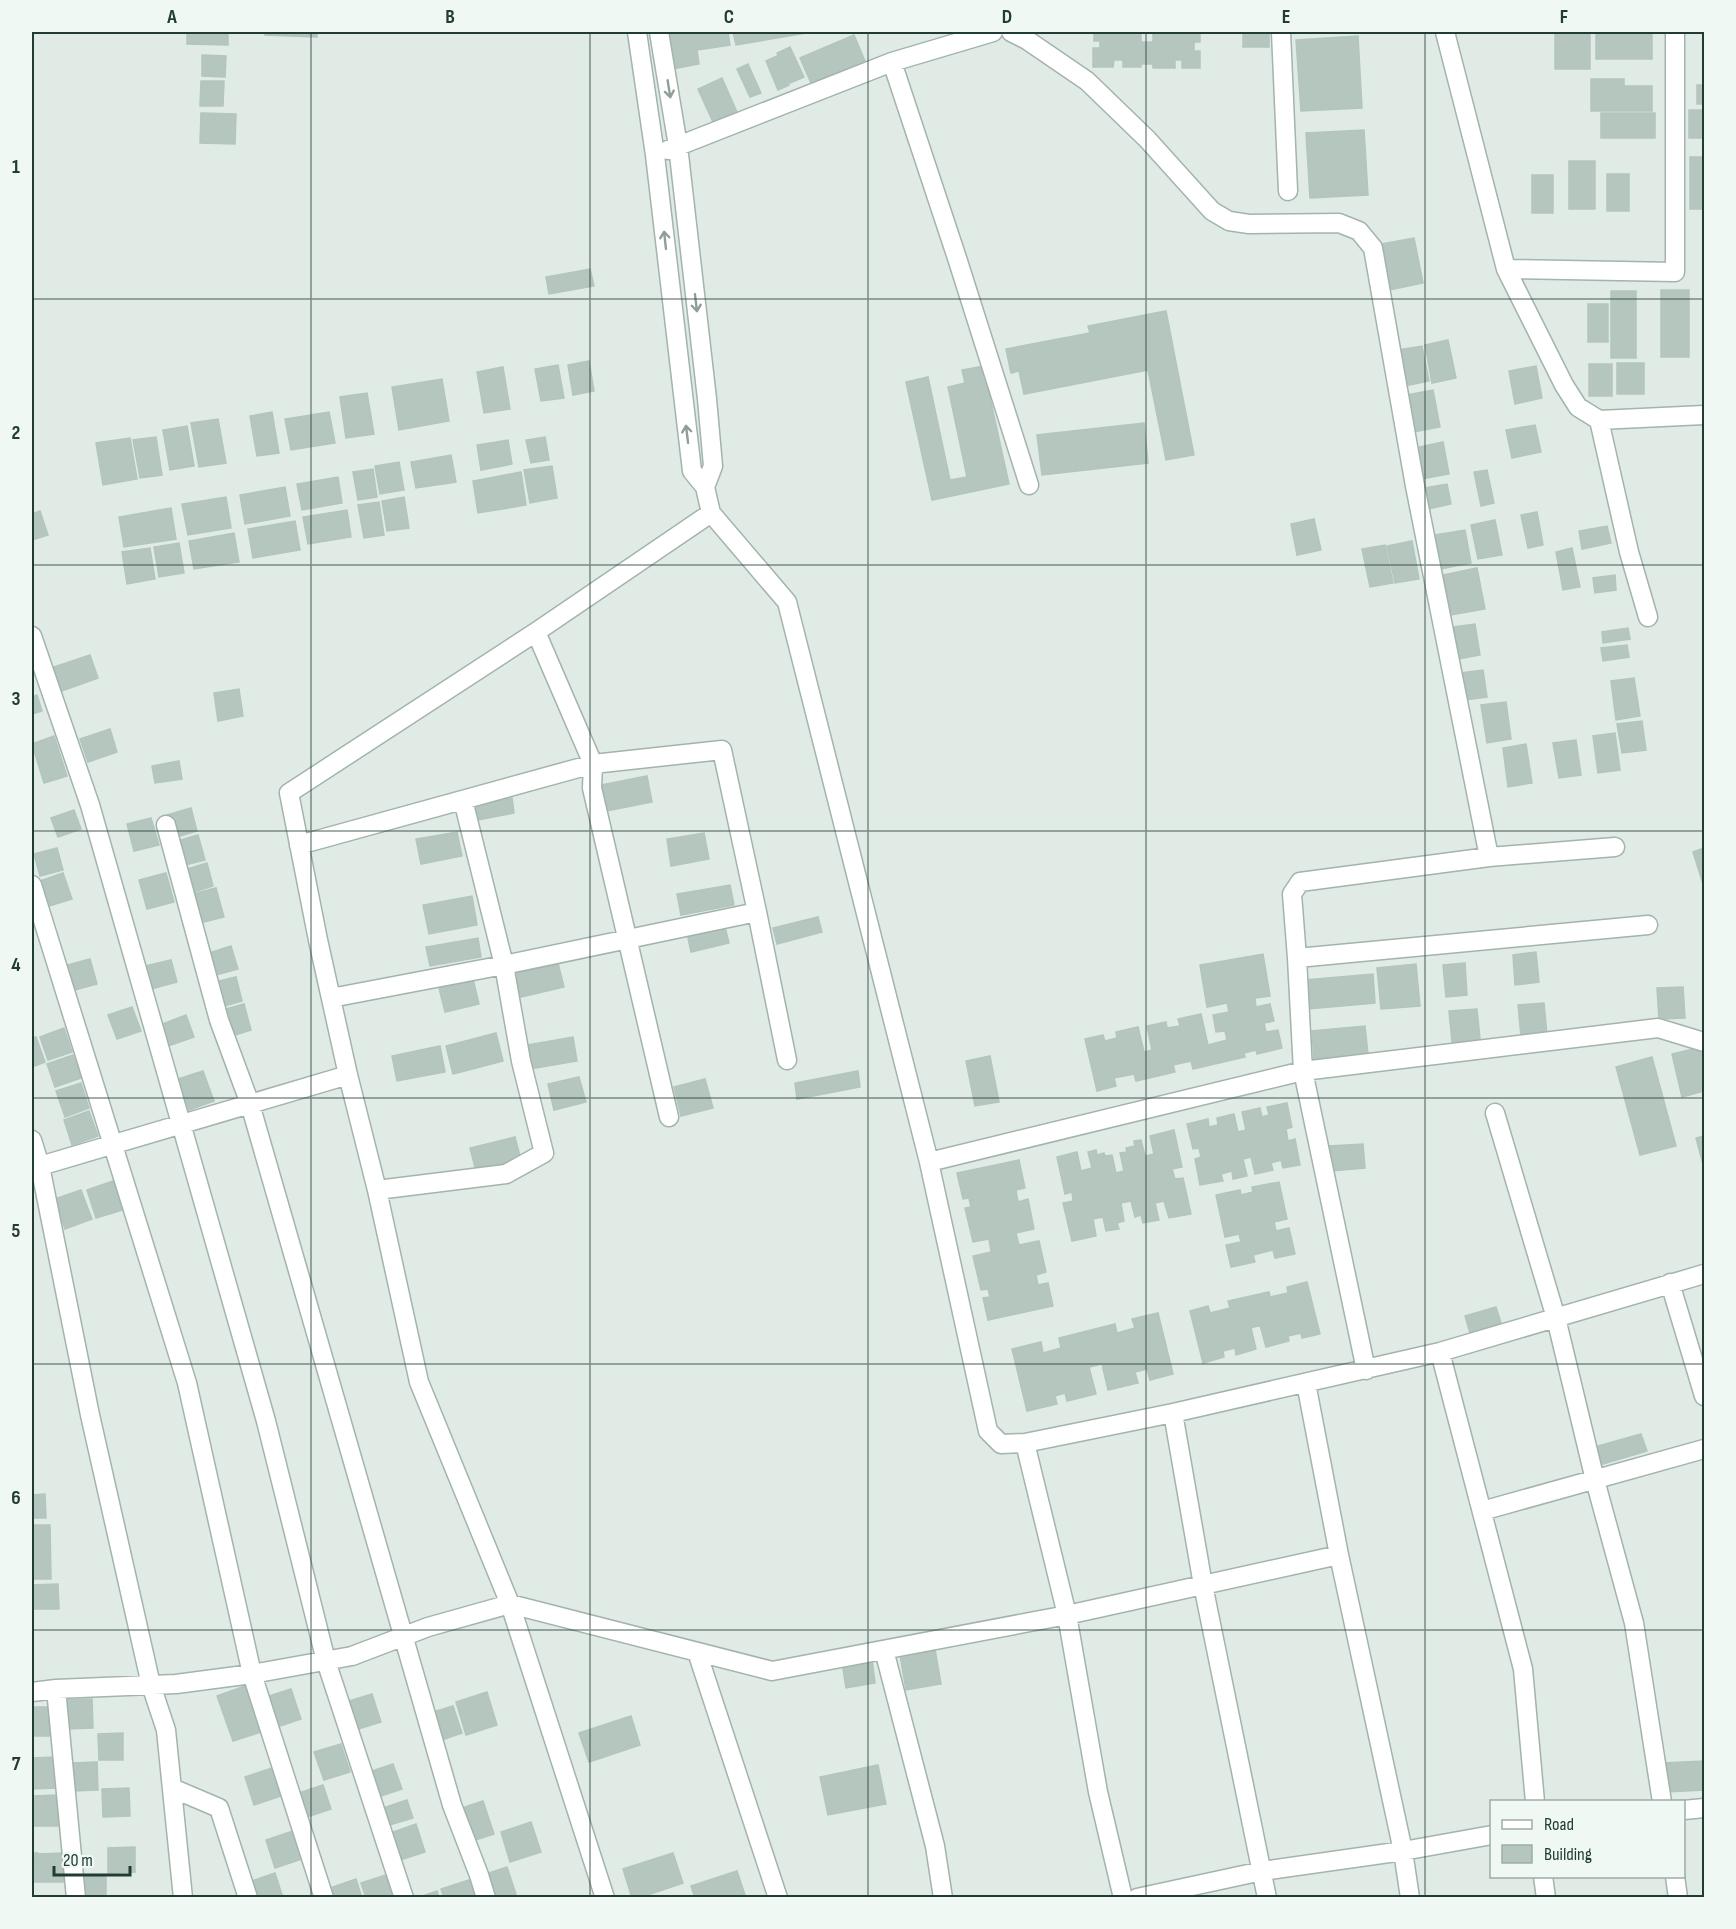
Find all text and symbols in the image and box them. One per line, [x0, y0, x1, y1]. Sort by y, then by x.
text: A [166, 5, 177, 29]
text: B [445, 5, 455, 29]
text: C [724, 5, 734, 29]
text: D [1002, 5, 1012, 29]
text: E [1282, 5, 1290, 29]
text: F [1560, 5, 1568, 29]
one-way arrow [663, 79, 674, 99]
text: 1 [12, 155, 20, 179]
one-way arrow [659, 230, 670, 250]
one-way arrow [691, 293, 702, 313]
text: 2 [12, 421, 20, 445]
one-way arrow [682, 424, 693, 444]
text: 3 [12, 687, 21, 711]
text: 4 [11, 953, 21, 977]
text: 5 [12, 1219, 21, 1243]
text: 6 [11, 1486, 21, 1510]
text: 7 [12, 1752, 21, 1776]
legend [1490, 1800, 1685, 1878]
text: Road [1544, 1814, 1574, 1835]
scale bar [54, 1839, 130, 1877]
text: Building [1544, 1844, 1592, 1865]
text: 20 m [63, 1850, 93, 1871]

